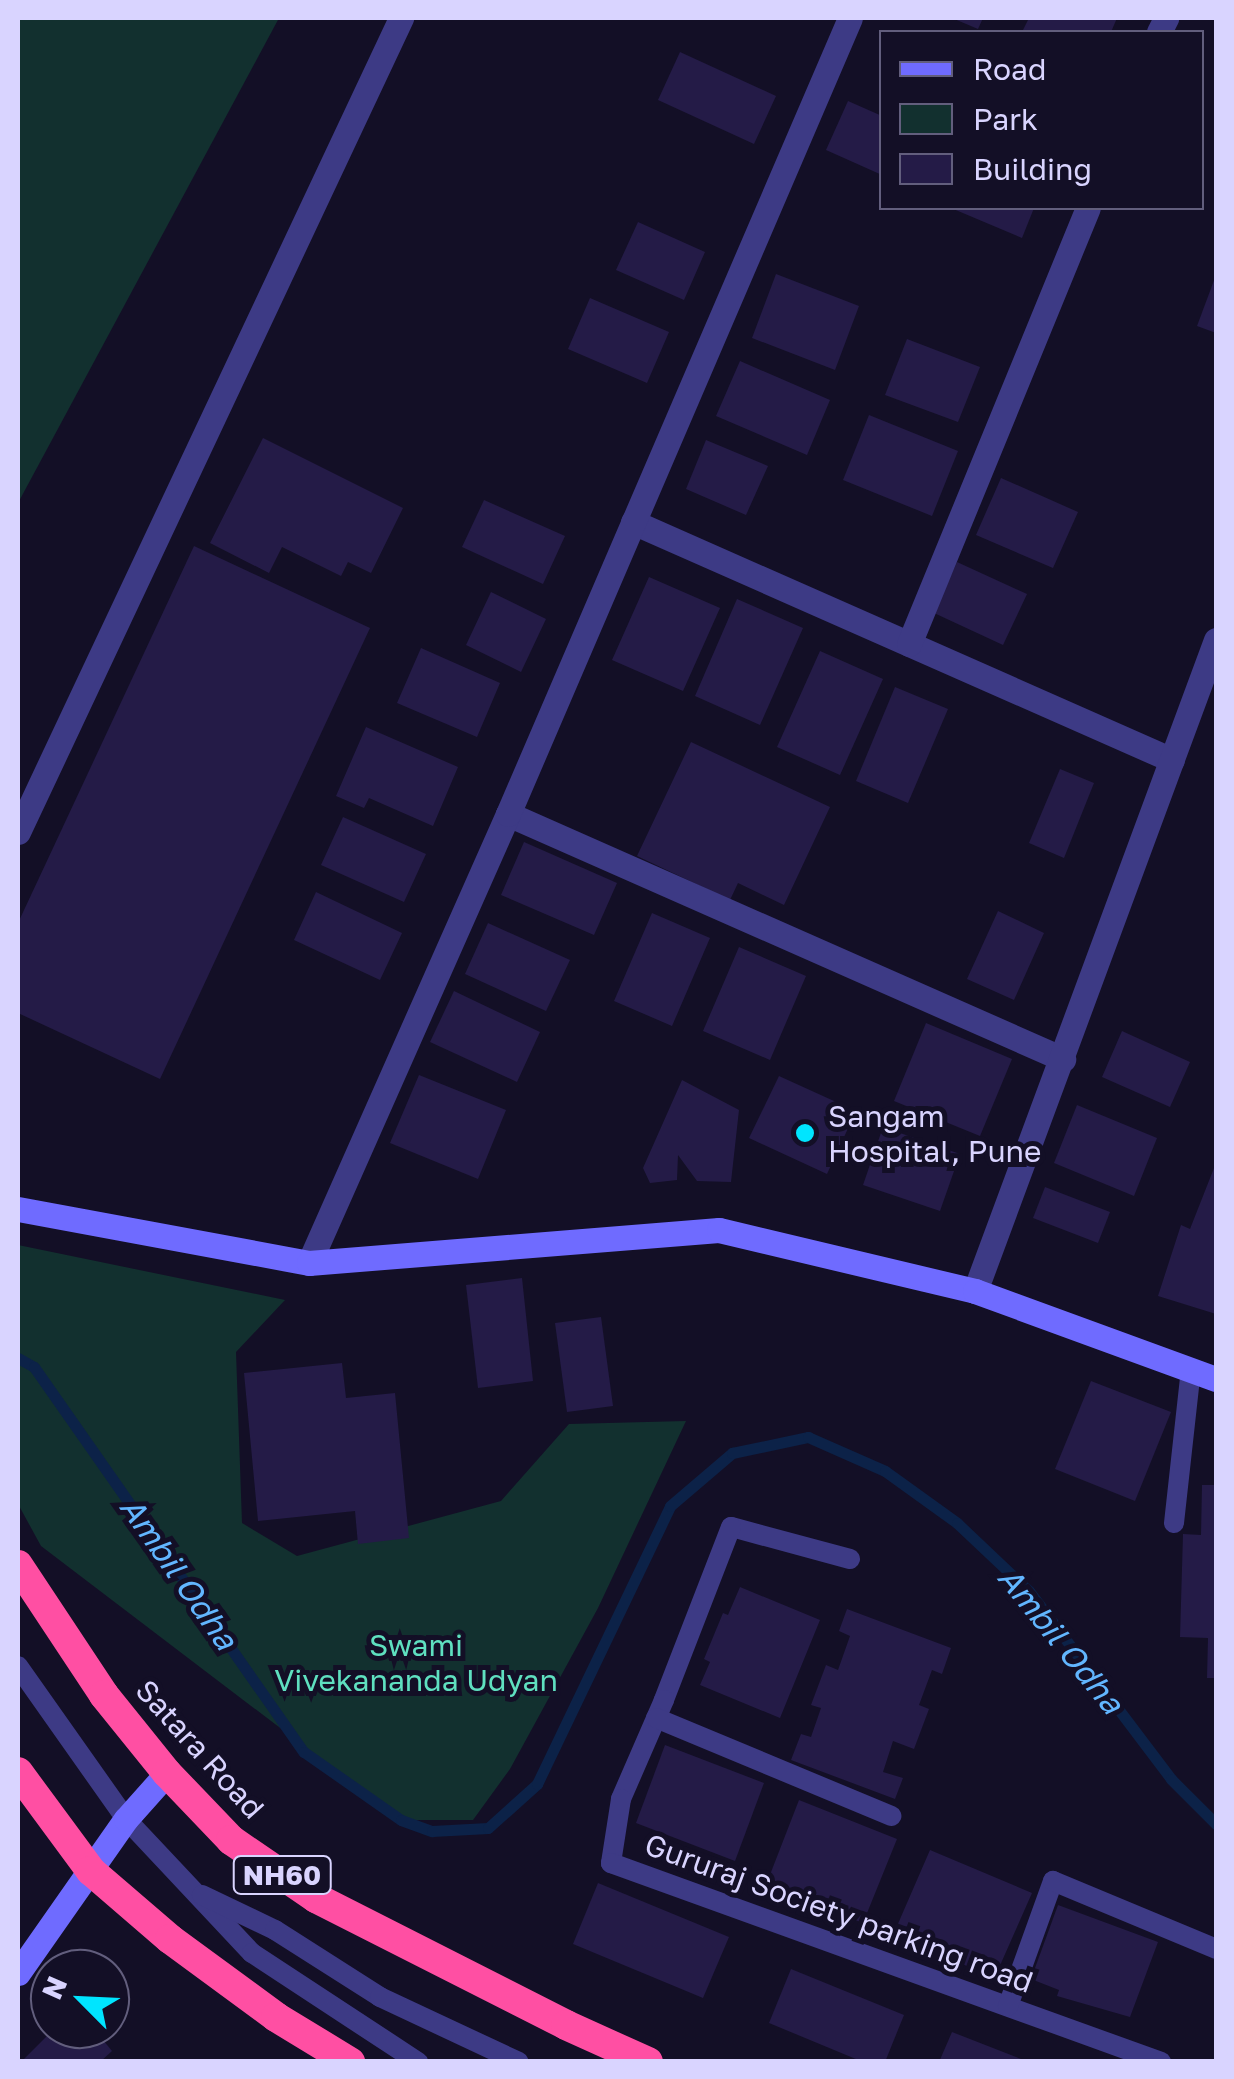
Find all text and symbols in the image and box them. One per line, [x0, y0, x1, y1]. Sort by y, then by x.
legend [879, 30, 1204, 210]
text: Road [973, 51, 1047, 87]
text: Park [973, 101, 1038, 137]
text: Building [973, 151, 1092, 187]
place label: Sangam Hospital, Pune [828, 1098, 1041, 1168]
marker: Sangam Hospital, Pune [792, 1120, 818, 1146]
water label: Ambil Odha [112, 1489, 246, 1657]
water label: Ambil Odha [990, 1559, 1132, 1721]
park label: Swami Vivekananda Udyan [274, 1627, 558, 1698]
street label: Satara Road [128, 1672, 272, 1826]
street label: Gururaj Society parking road [640, 1826, 1038, 2000]
road number: NH60 [232, 1852, 332, 1898]
north arrow [30, 1949, 130, 2049]
text: N [35, 1971, 73, 2004]

